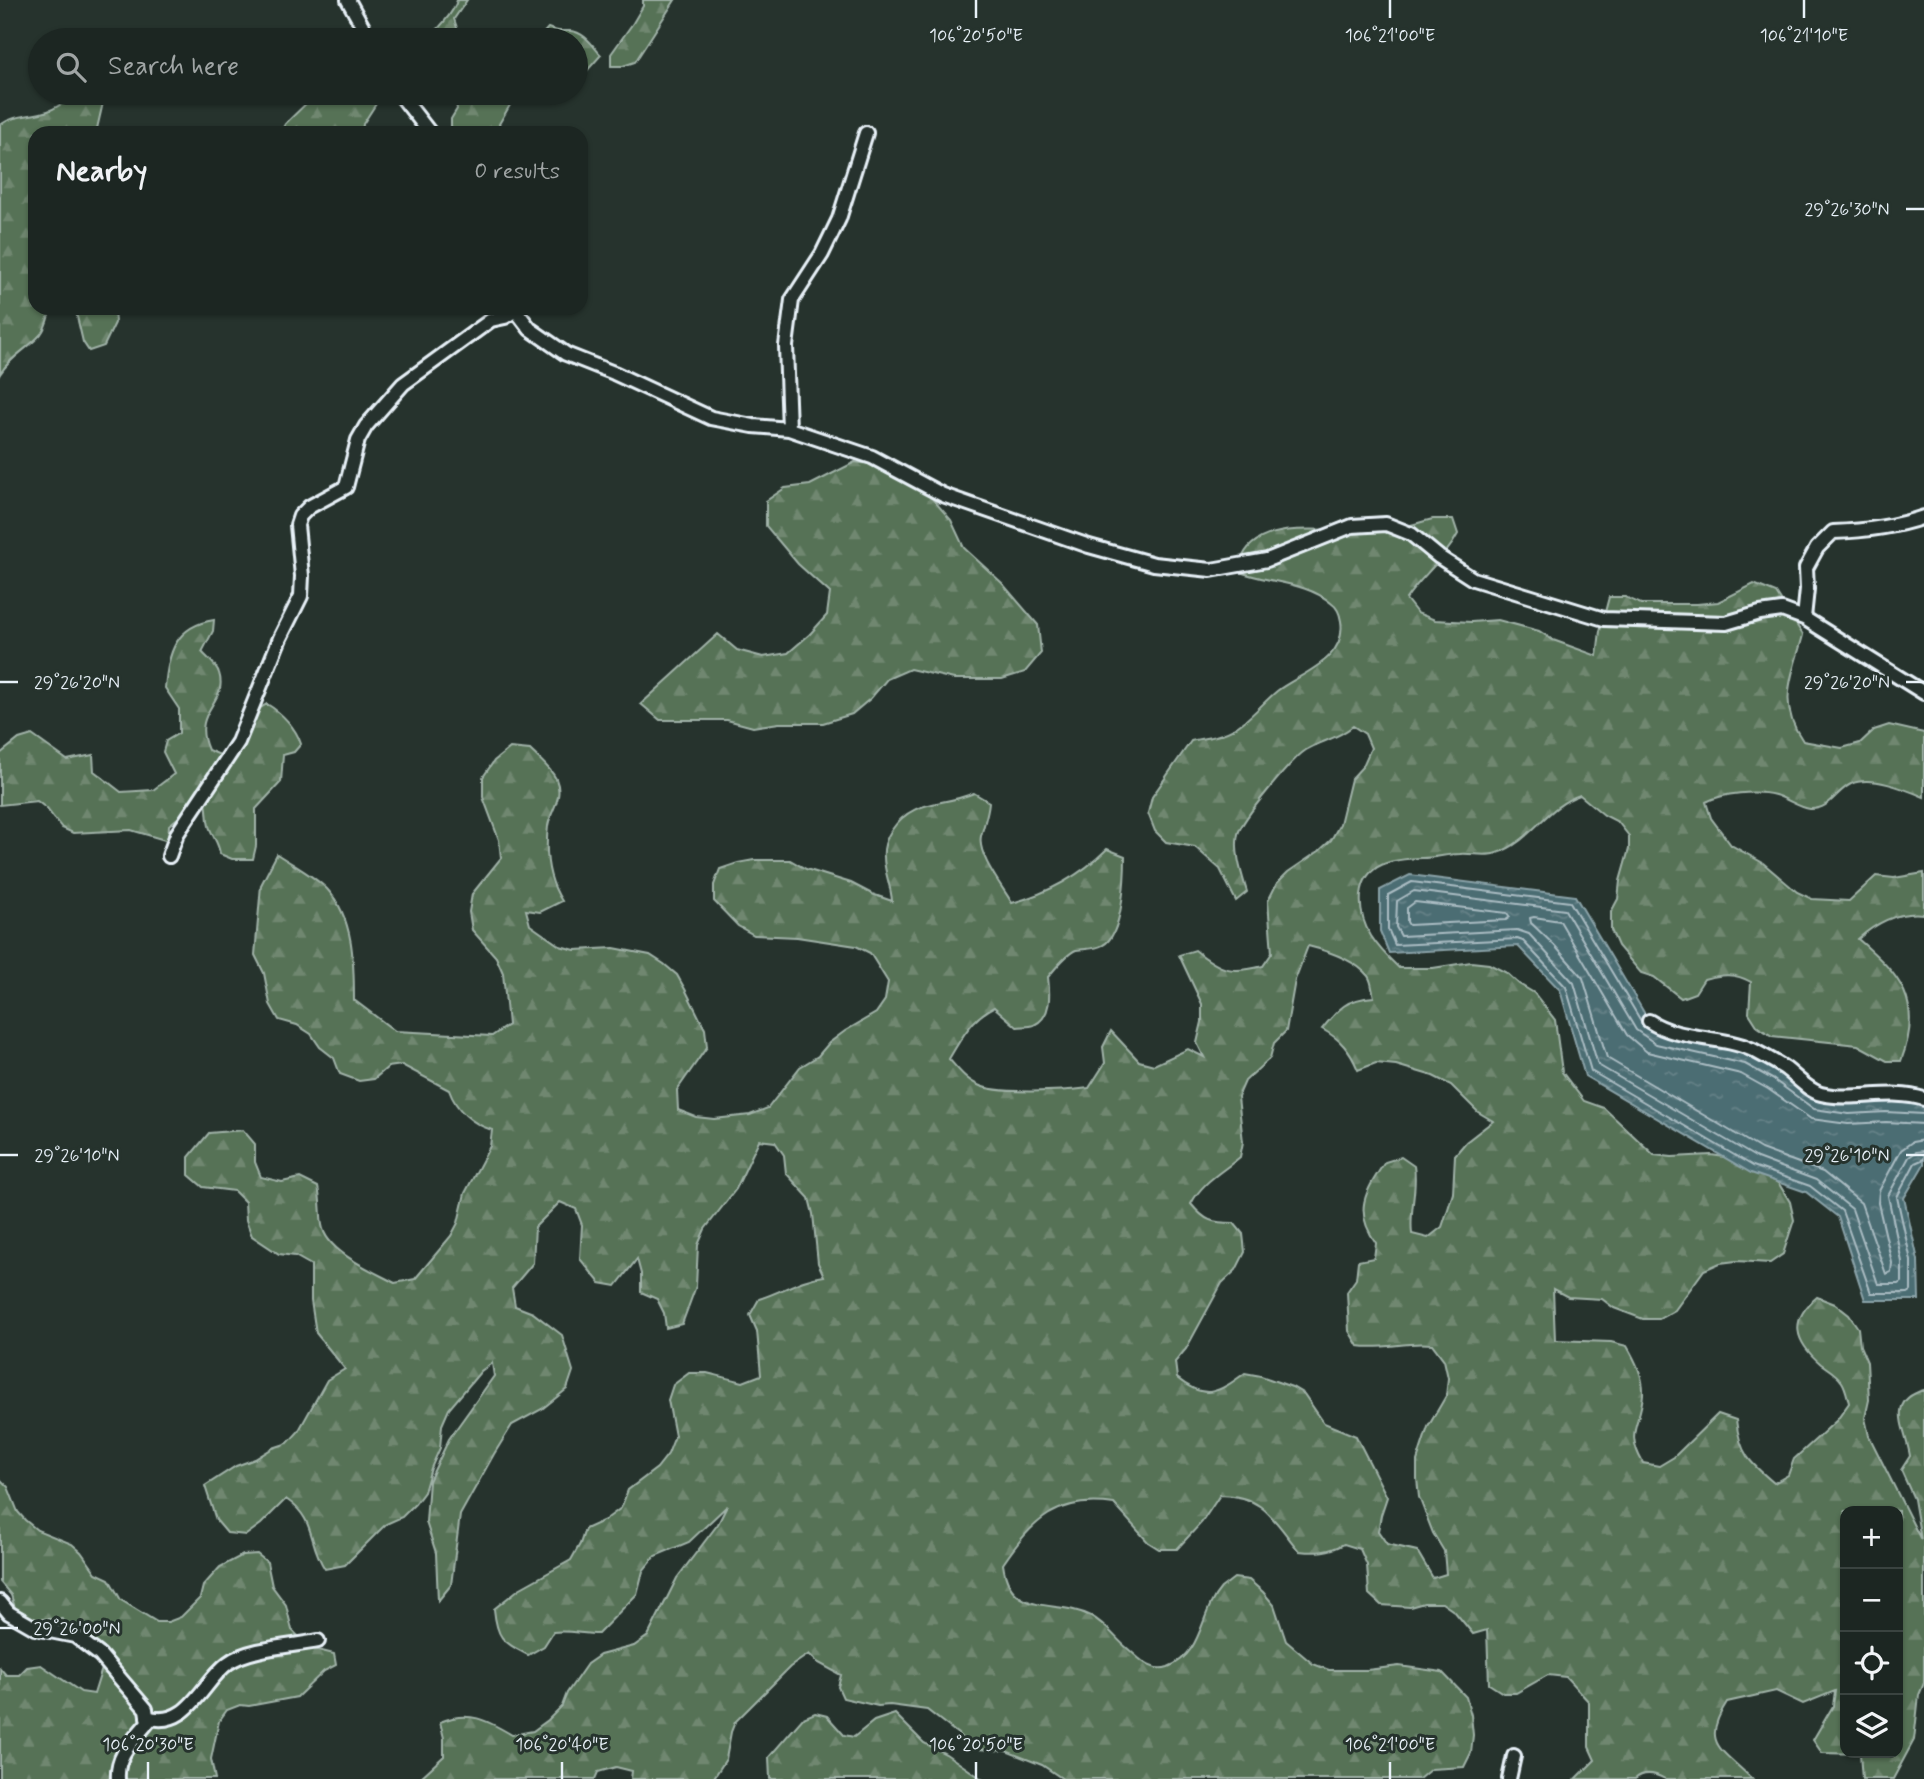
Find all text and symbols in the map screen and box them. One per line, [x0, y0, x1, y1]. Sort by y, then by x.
text: 106°20'50"E [929, 24, 1023, 48]
text: 106°21'00"E [1345, 24, 1435, 48]
text: 106°21'10"E [1760, 24, 1848, 48]
search box [28, 28, 588, 105]
icon: search [52, 48, 90, 86]
text: Search here [108, 50, 239, 84]
text: Nearby [56, 152, 147, 191]
text: 0 results [474, 157, 560, 187]
text: 29°26'30"N [1804, 198, 1890, 222]
text: 29°26'20"N [34, 671, 120, 695]
text: 29°26'20"N [1804, 671, 1890, 695]
text: 29°26'10"N [34, 1144, 120, 1168]
text: 29°26'10"N [1804, 1144, 1890, 1168]
map controls [1840, 1506, 1903, 1758]
button: + [1840, 1506, 1903, 1569]
button: − [1840, 1569, 1903, 1632]
text: 29°26'00"N [33, 1617, 121, 1641]
button: locate [1840, 1632, 1903, 1695]
button: layers [1840, 1695, 1903, 1758]
text: 106°20'30"E [102, 1733, 194, 1757]
text: 106°20'40"E [515, 1733, 609, 1757]
text: 106°20'50"E [929, 1733, 1023, 1757]
text: 106°21'00"E [1345, 1733, 1435, 1757]

